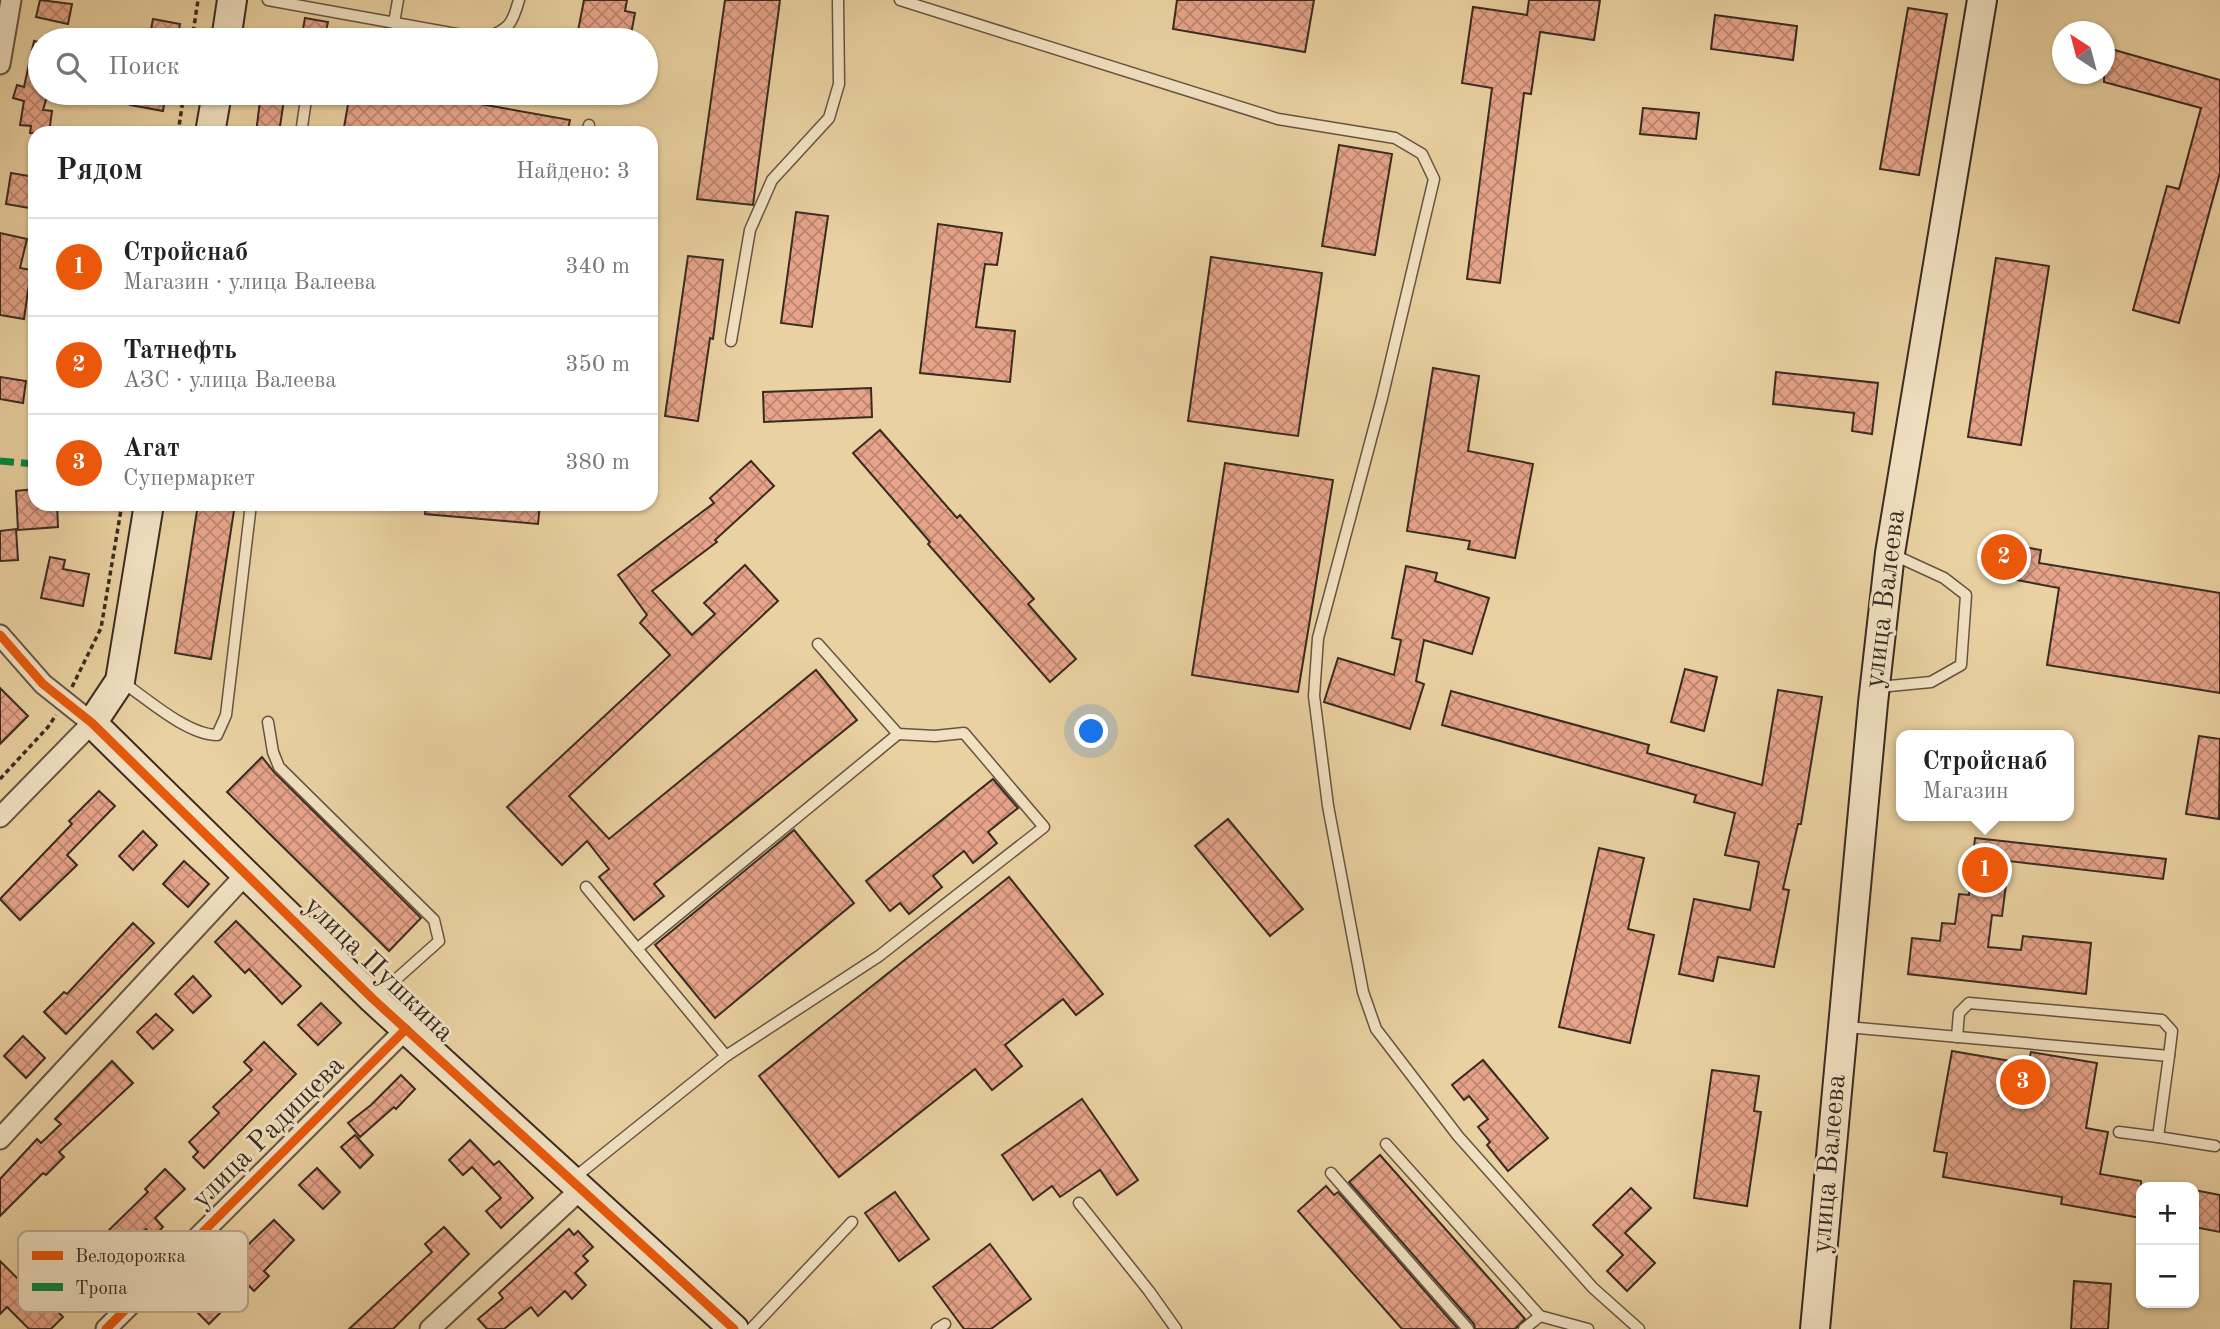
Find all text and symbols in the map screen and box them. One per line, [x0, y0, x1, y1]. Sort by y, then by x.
north arrow [2052, 21, 2115, 84]
search box [28, 28, 658, 105]
icon: search [52, 48, 90, 86]
text: Поиск [108, 54, 180, 80]
text: Рядом [56, 156, 143, 186]
text: Найдено: 3 [516, 160, 630, 183]
text: Стройснаб [123, 240, 248, 266]
text: 1 [72, 255, 86, 278]
text: 340 m [565, 255, 630, 278]
text: Магазин · улица Валеева [123, 271, 376, 294]
text: Татнефть [123, 338, 237, 364]
text: 2 [72, 353, 86, 376]
text: 350 m [565, 353, 630, 376]
text: АЗС · улица Валеева [123, 369, 337, 392]
text: Агат [123, 436, 180, 462]
text: 3 [72, 451, 86, 474]
text: 380 m [565, 451, 630, 474]
text: Супермаркет [123, 467, 255, 490]
street label: улица Валеева [1861, 508, 1911, 690]
pin: 2 [1981, 531, 2027, 583]
your location [1074, 714, 1108, 748]
popup [1896, 730, 2074, 821]
text: Стройснаб [1922, 749, 2048, 775]
text: Магазин [1922, 780, 2009, 803]
pin: 1 [1962, 844, 2008, 896]
street label: улица Пушкина [298, 892, 458, 1048]
street label: улица Радищева [187, 1051, 351, 1215]
pin: 3 [2000, 1056, 2046, 1108]
street label: улица Валеева [1808, 1073, 1852, 1255]
map controls [2136, 1182, 2199, 1308]
button: + [2136, 1182, 2199, 1245]
legend [18, 1231, 248, 1312]
button: − [2136, 1245, 2199, 1308]
text: Велодорожка [75, 1248, 186, 1267]
text: Тропа [75, 1280, 128, 1299]

